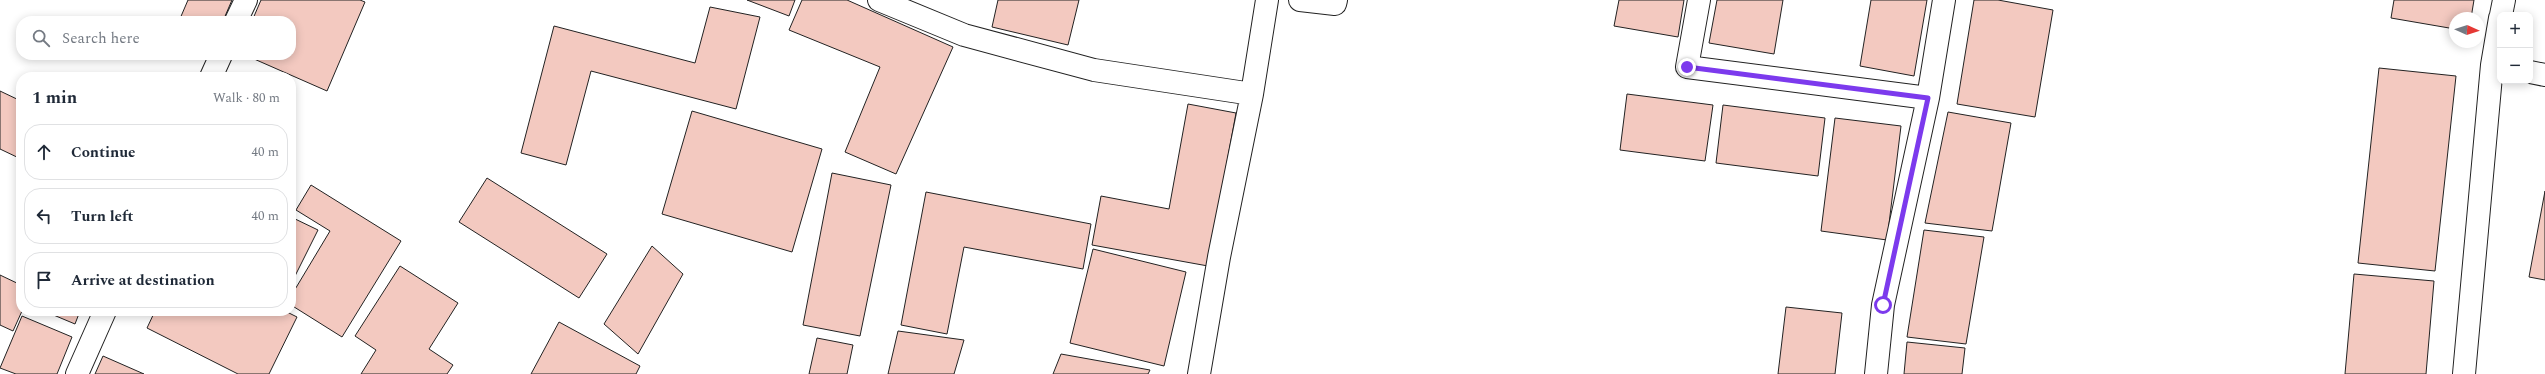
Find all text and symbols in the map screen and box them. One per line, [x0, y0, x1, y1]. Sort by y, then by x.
north arrow [2449, 12, 2485, 48]
map controls [2497, 12, 2533, 84]
button: + [2497, 12, 2533, 48]
search box [16, 16, 296, 60]
icon: search [30, 27, 52, 49]
text: Search here [62, 27, 140, 50]
button: − [2497, 48, 2533, 84]
route end [1678, 58, 1696, 76]
text: 1 min [32, 85, 77, 111]
text: Walk · 80 m [213, 88, 280, 108]
icon: ahead [33, 141, 55, 163]
text: Continue [71, 141, 136, 164]
text: 40 m [252, 142, 279, 162]
icon: left [33, 205, 55, 227]
text: Turn left [71, 205, 133, 228]
text: 40 m [252, 206, 279, 226]
icon: arrive [33, 269, 55, 291]
text: Arrive at destination [71, 269, 215, 292]
route start [1874, 296, 1892, 314]

